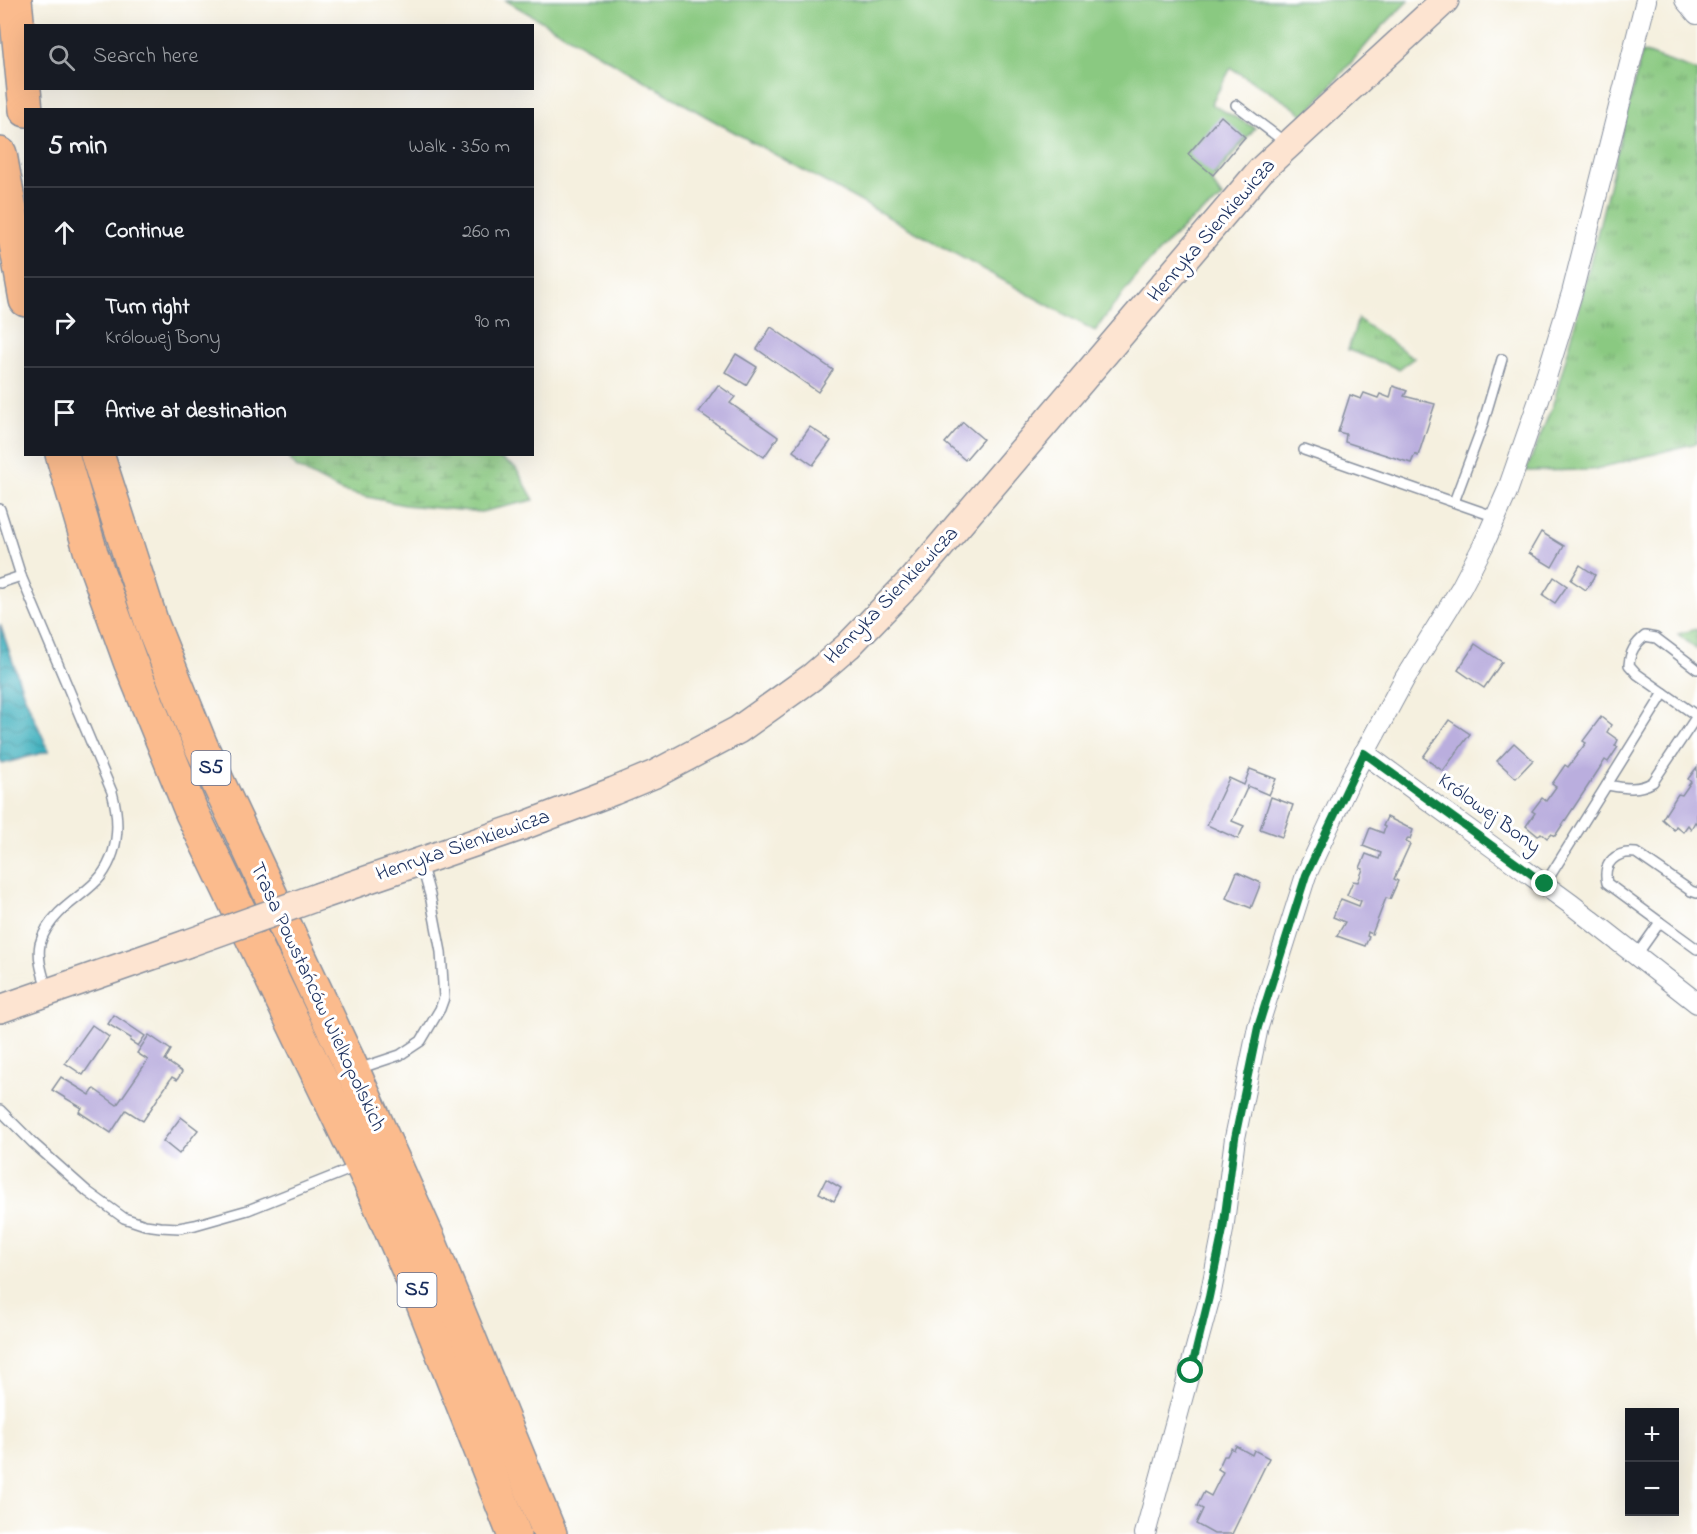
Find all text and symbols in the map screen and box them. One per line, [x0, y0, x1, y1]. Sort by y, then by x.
search box [24, 24, 534, 90]
icon: search [45, 41, 78, 74]
text: Search here [93, 41, 198, 73]
text: 5 min [48, 128, 107, 166]
text: Walk · 350 m [408, 133, 510, 162]
street label: Henryka Sienkiewicza [1141, 152, 1285, 311]
icon: ahead [48, 216, 81, 249]
text: Continue [105, 216, 184, 248]
text: 260 m [462, 218, 510, 247]
text: Turn right [105, 292, 190, 324]
icon: right [48, 306, 81, 339]
text: 90 m [475, 308, 510, 337]
text: Królowej Bony [105, 324, 220, 353]
icon: arrive [48, 396, 81, 429]
text: Arrive at destination [105, 396, 287, 428]
street label: Henryka Sienkiewicza [818, 520, 968, 673]
road number: S5 [192, 751, 230, 785]
street label: Królowej Bony [1430, 766, 1547, 863]
street label: Henryka Sienkiewicza [372, 802, 555, 892]
street label: Trasa Powstańców Wielkopolskich [241, 858, 393, 1136]
route end [1531, 870, 1557, 896]
road number: S5 [398, 1273, 436, 1307]
route start [1177, 1357, 1203, 1383]
map controls [1625, 1408, 1679, 1516]
button: + [1625, 1408, 1679, 1462]
button: − [1625, 1462, 1679, 1516]

